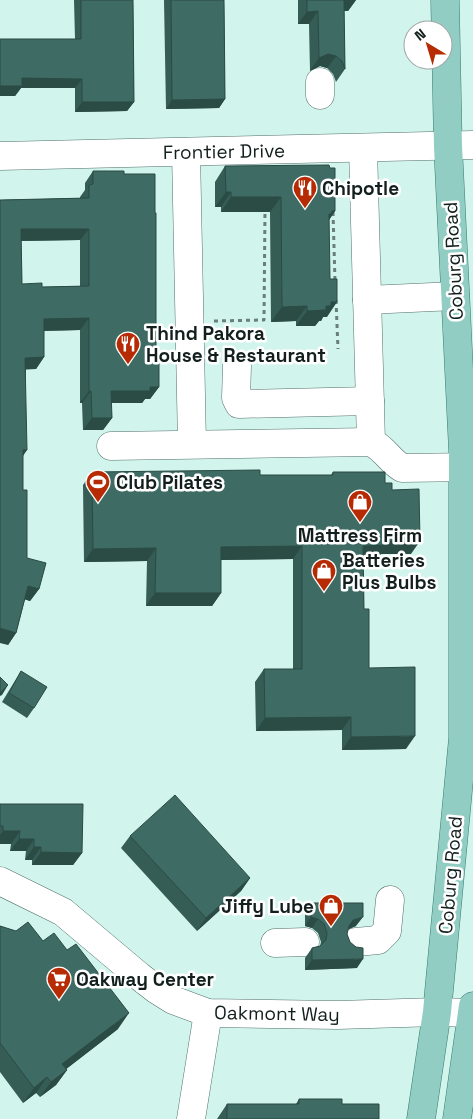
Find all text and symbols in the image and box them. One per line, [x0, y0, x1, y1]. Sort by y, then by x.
north arrow [403, 20, 453, 70]
text: N [411, 25, 429, 45]
street label: Frontier Drive [163, 138, 285, 165]
restaurant icon: Chipotle [292, 175, 318, 209]
place label: Chipotle [322, 176, 399, 201]
street label: Coburg Road [438, 201, 469, 321]
place label: Thind Pakora House & Restaurant [146, 321, 326, 368]
restaurant icon: Thind Pakora House & Restaurant [115, 331, 141, 365]
sports icon: Club Pilates [85, 469, 111, 503]
place label: Club Pilates [116, 470, 223, 495]
shop icon: Mattress Firm [347, 489, 373, 523]
place label: Mattress Firm [298, 523, 422, 548]
place label: Batteries Plus Bulbs [342, 548, 437, 595]
shop icon: Batteries Plus Bulbs [311, 558, 337, 592]
street label: Coburg Road [433, 815, 468, 935]
shop icon: Jiffy Lube [318, 893, 344, 927]
place label: Jiffy Lube [221, 894, 314, 919]
supermarket icon: Oakway Center [46, 966, 72, 1000]
place label: Oakway Center [76, 967, 214, 992]
street label: Oakmont Way [214, 1000, 340, 1027]

